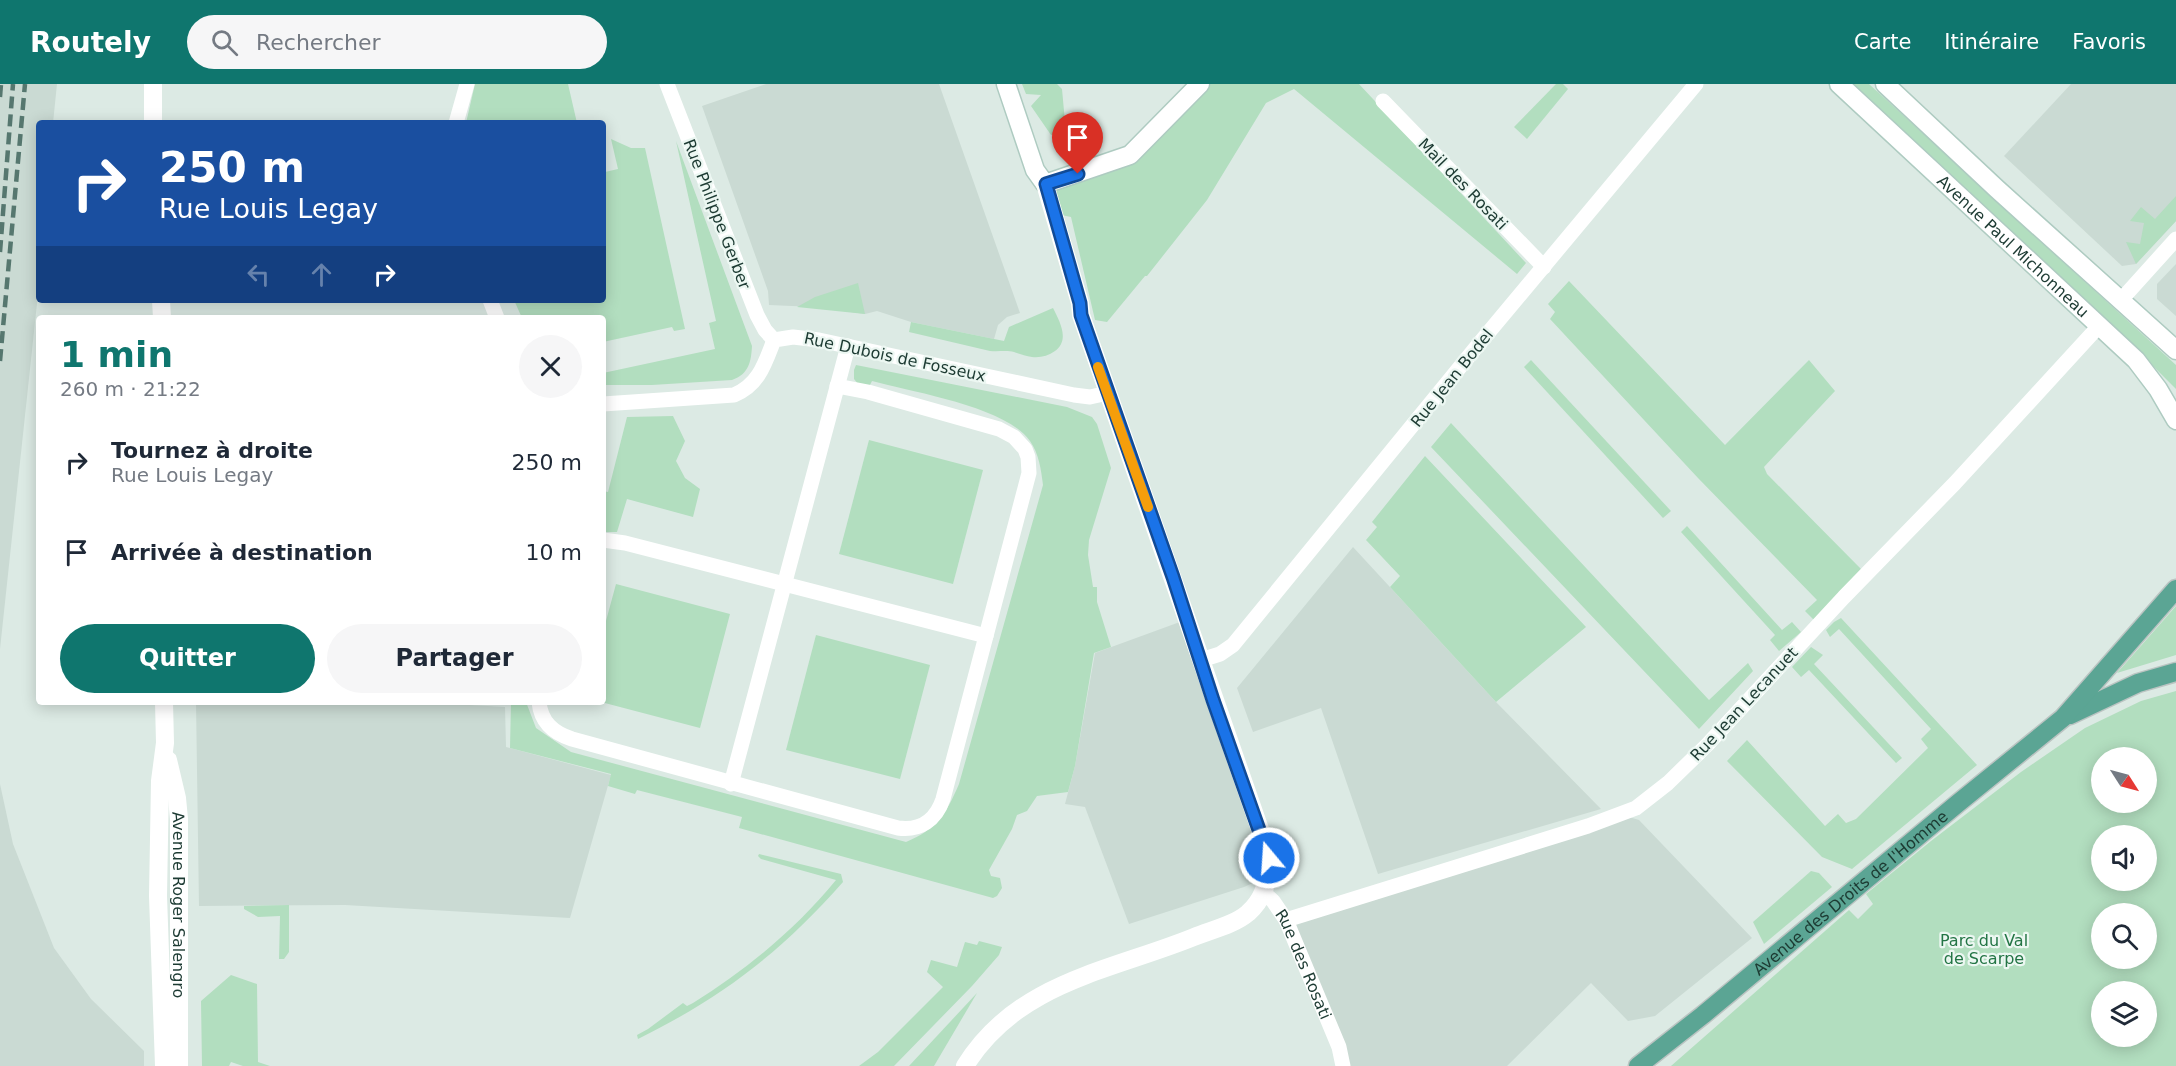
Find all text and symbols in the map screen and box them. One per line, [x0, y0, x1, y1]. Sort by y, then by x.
search box [187, 15, 607, 69]
text: Routely [30, 26, 151, 59]
icon: search [208, 26, 241, 59]
text: Rechercher [256, 30, 381, 55]
text: Carte [1854, 30, 1911, 54]
text: Itinéraire [1944, 30, 2039, 54]
text: Favoris [2072, 30, 2146, 54]
pin [1052, 112, 1103, 174]
icon: arrive [1061, 121, 1094, 154]
street label: Mail des Rosati [1414, 134, 1512, 234]
street label: Rue Philippe Gerber [680, 136, 755, 292]
text: 250 m [159, 143, 305, 192]
icon: right [60, 144, 138, 222]
street label: Avenue Paul Michonneau [1934, 171, 2093, 321]
text: Rue Louis Legay [159, 193, 378, 224]
icon: left [242, 258, 275, 291]
icon: ahead [305, 258, 338, 291]
icon: right [368, 258, 401, 291]
street label: Rue Jean Bodel [1407, 325, 1497, 431]
street label: Rue Dubois de Fosseux [802, 328, 988, 386]
text: 1 min [60, 334, 173, 375]
button: close [519, 335, 582, 398]
text: 260 m · 21:22 [60, 377, 201, 401]
text: Tournez à droite [111, 438, 313, 463]
icon: right [60, 446, 93, 479]
text: 250 m [512, 450, 582, 475]
text: Rue Louis Legay [111, 463, 273, 487]
icon: arrive [60, 536, 93, 569]
text: Arrivée à destination [111, 540, 373, 565]
text: 10 m [526, 540, 582, 565]
button: Quitter [60, 624, 315, 693]
button: Partager [327, 624, 582, 693]
street label: Rue Jean Lecanuet [1686, 643, 1802, 765]
north arrow [2091, 747, 2157, 813]
map controls [2091, 747, 2157, 1047]
street label: Avenue des Droits de l'Homme [1749, 806, 1951, 979]
street label: Avenue Roger Salengro [169, 810, 189, 998]
button: sound [2091, 825, 2157, 891]
position arrow [1237, 826, 1301, 890]
button: search [2091, 903, 2157, 969]
street label: Rue des Rosati [1272, 905, 1336, 1022]
park label: Parc du Val de Scarpe [1940, 931, 2028, 968]
button: layers [2091, 981, 2157, 1047]

